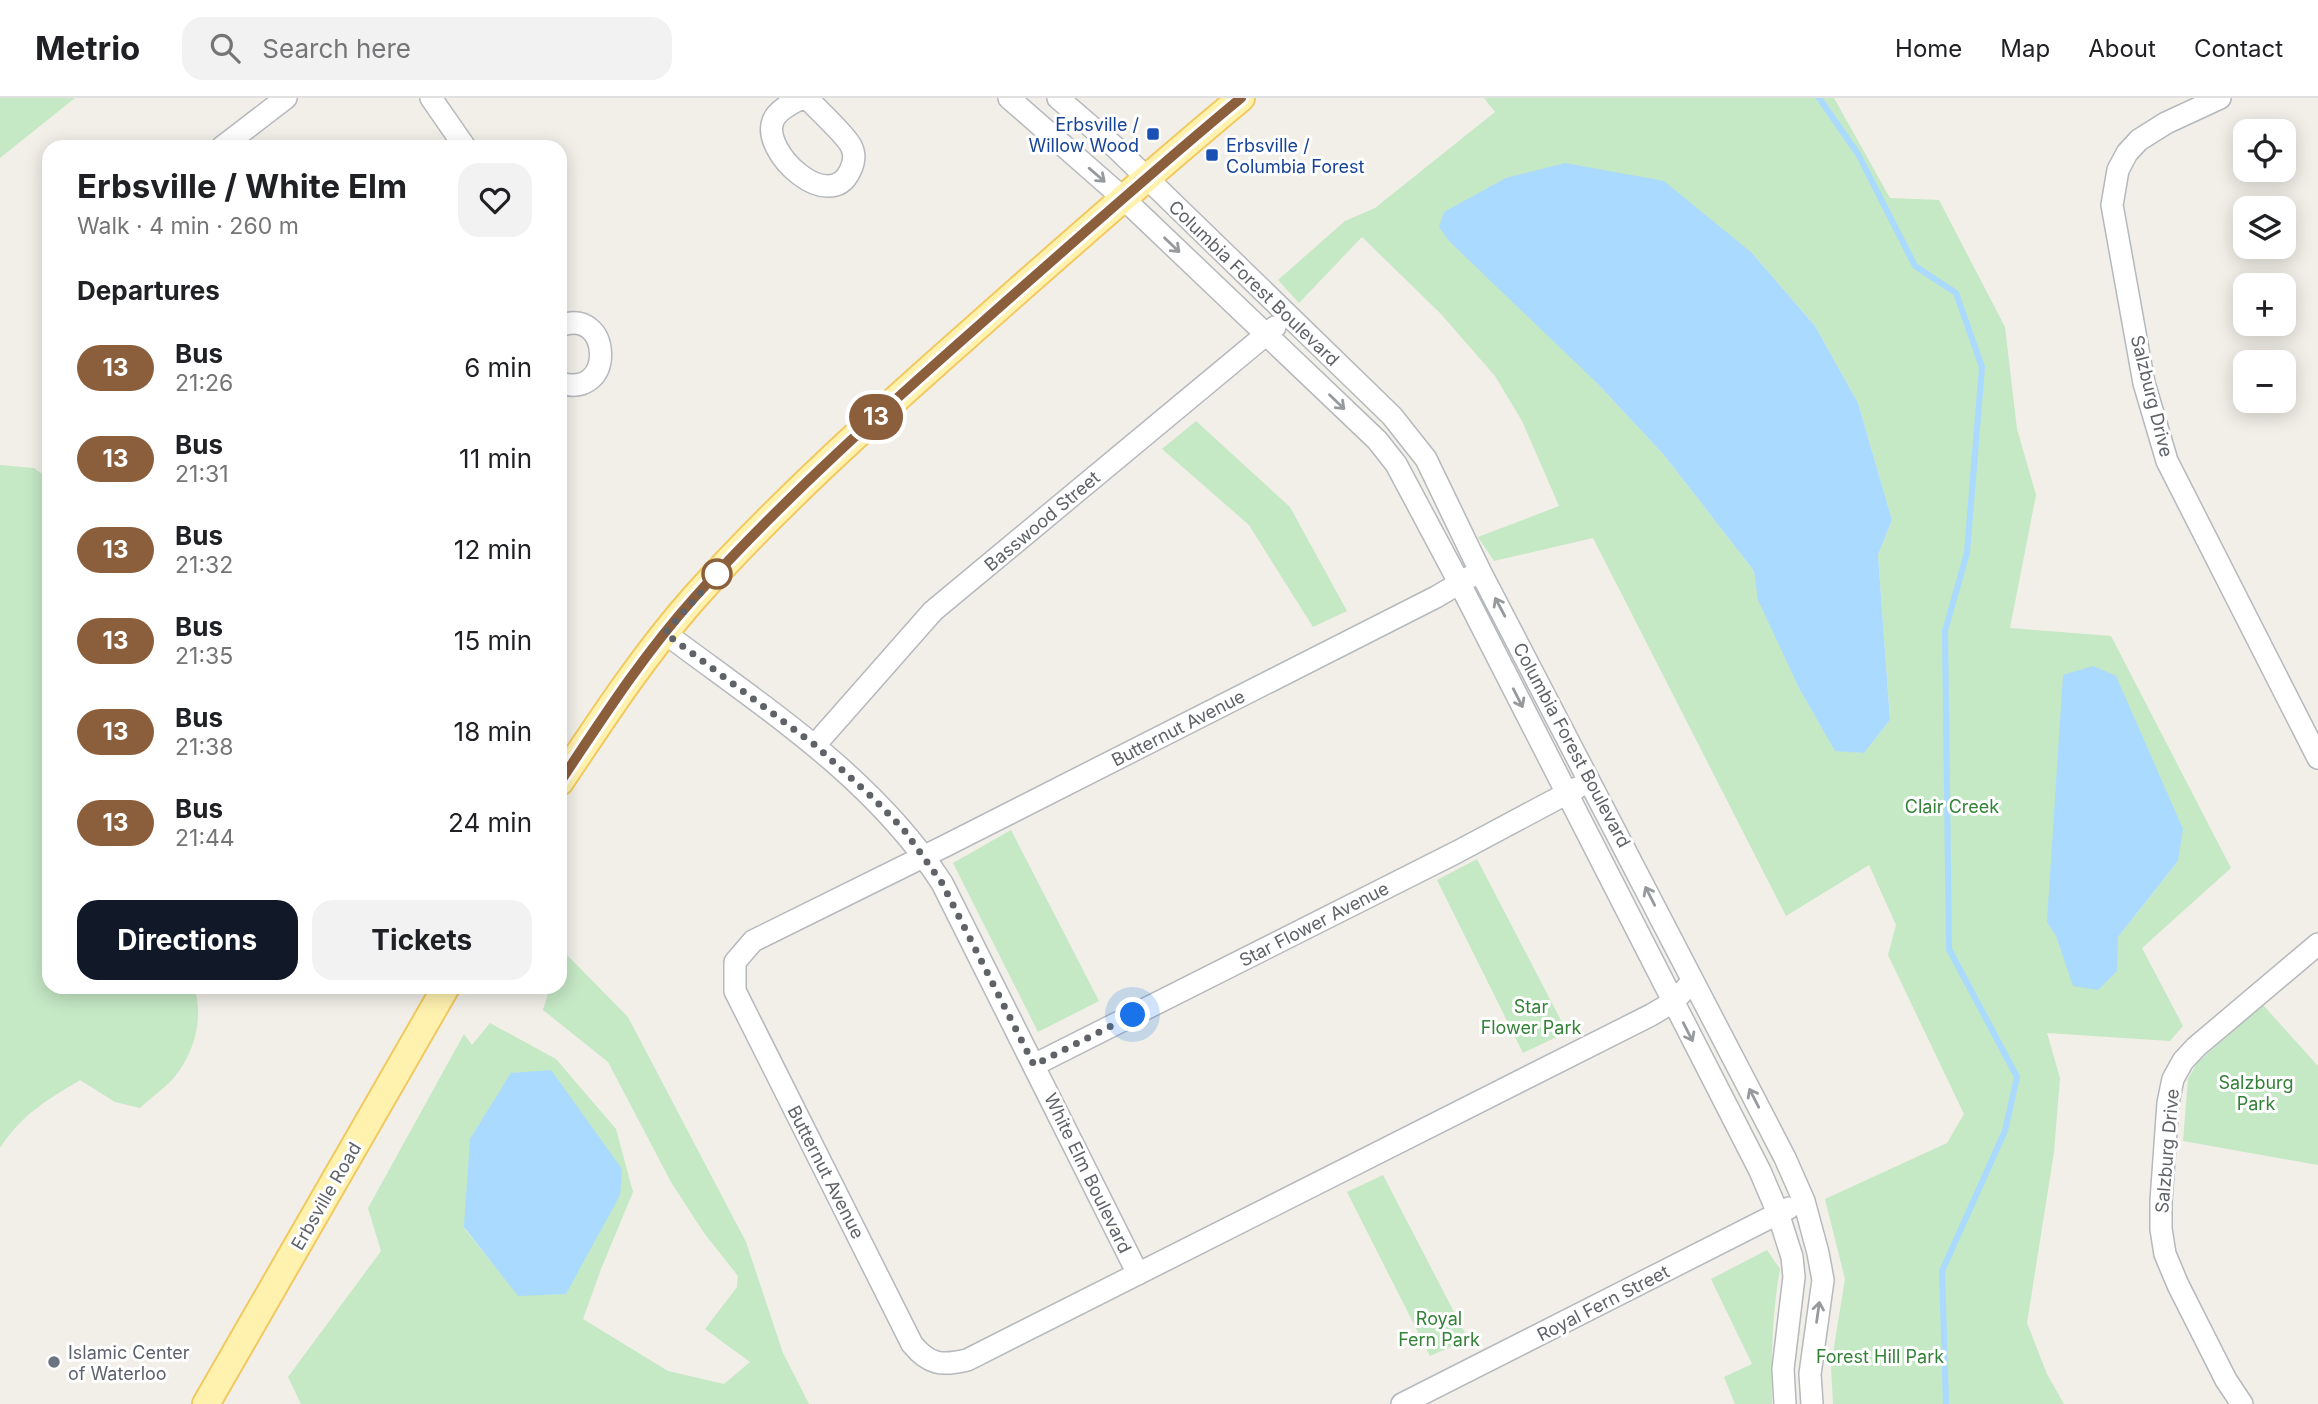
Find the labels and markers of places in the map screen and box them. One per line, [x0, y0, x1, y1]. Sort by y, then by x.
place label: Erbsville / Willow Wood [1028, 114, 1140, 156]
marker: Erbsville / Willow Wood [1145, 126, 1161, 142]
place label: Erbsville / Columbia Forest [1226, 135, 1364, 177]
marker: Erbsville / Columbia Forest [1204, 147, 1220, 163]
unlabelled marker [702, 559, 732, 589]
place label: Islamic Center of Waterloo [68, 1342, 190, 1384]
marker: Islamic Center of Waterloo [46, 1354, 62, 1370]

